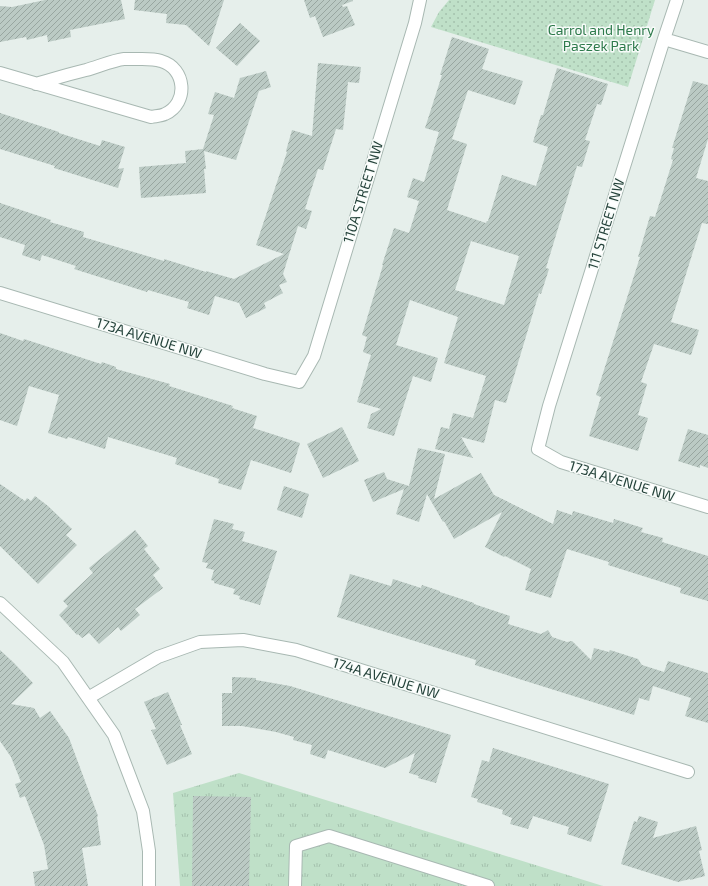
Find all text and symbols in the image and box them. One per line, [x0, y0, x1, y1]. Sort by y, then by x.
park label: Carrol and Henry Paszek Park [548, 21, 655, 54]
street label: 110A STREET NW [339, 139, 386, 245]
street label: 111 STREET NW [584, 176, 627, 271]
street label: 173A AVENUE NW [94, 313, 204, 362]
street label: 173A AVENUE NW [567, 456, 677, 505]
street label: 174A AVENUE NW [331, 653, 441, 702]

